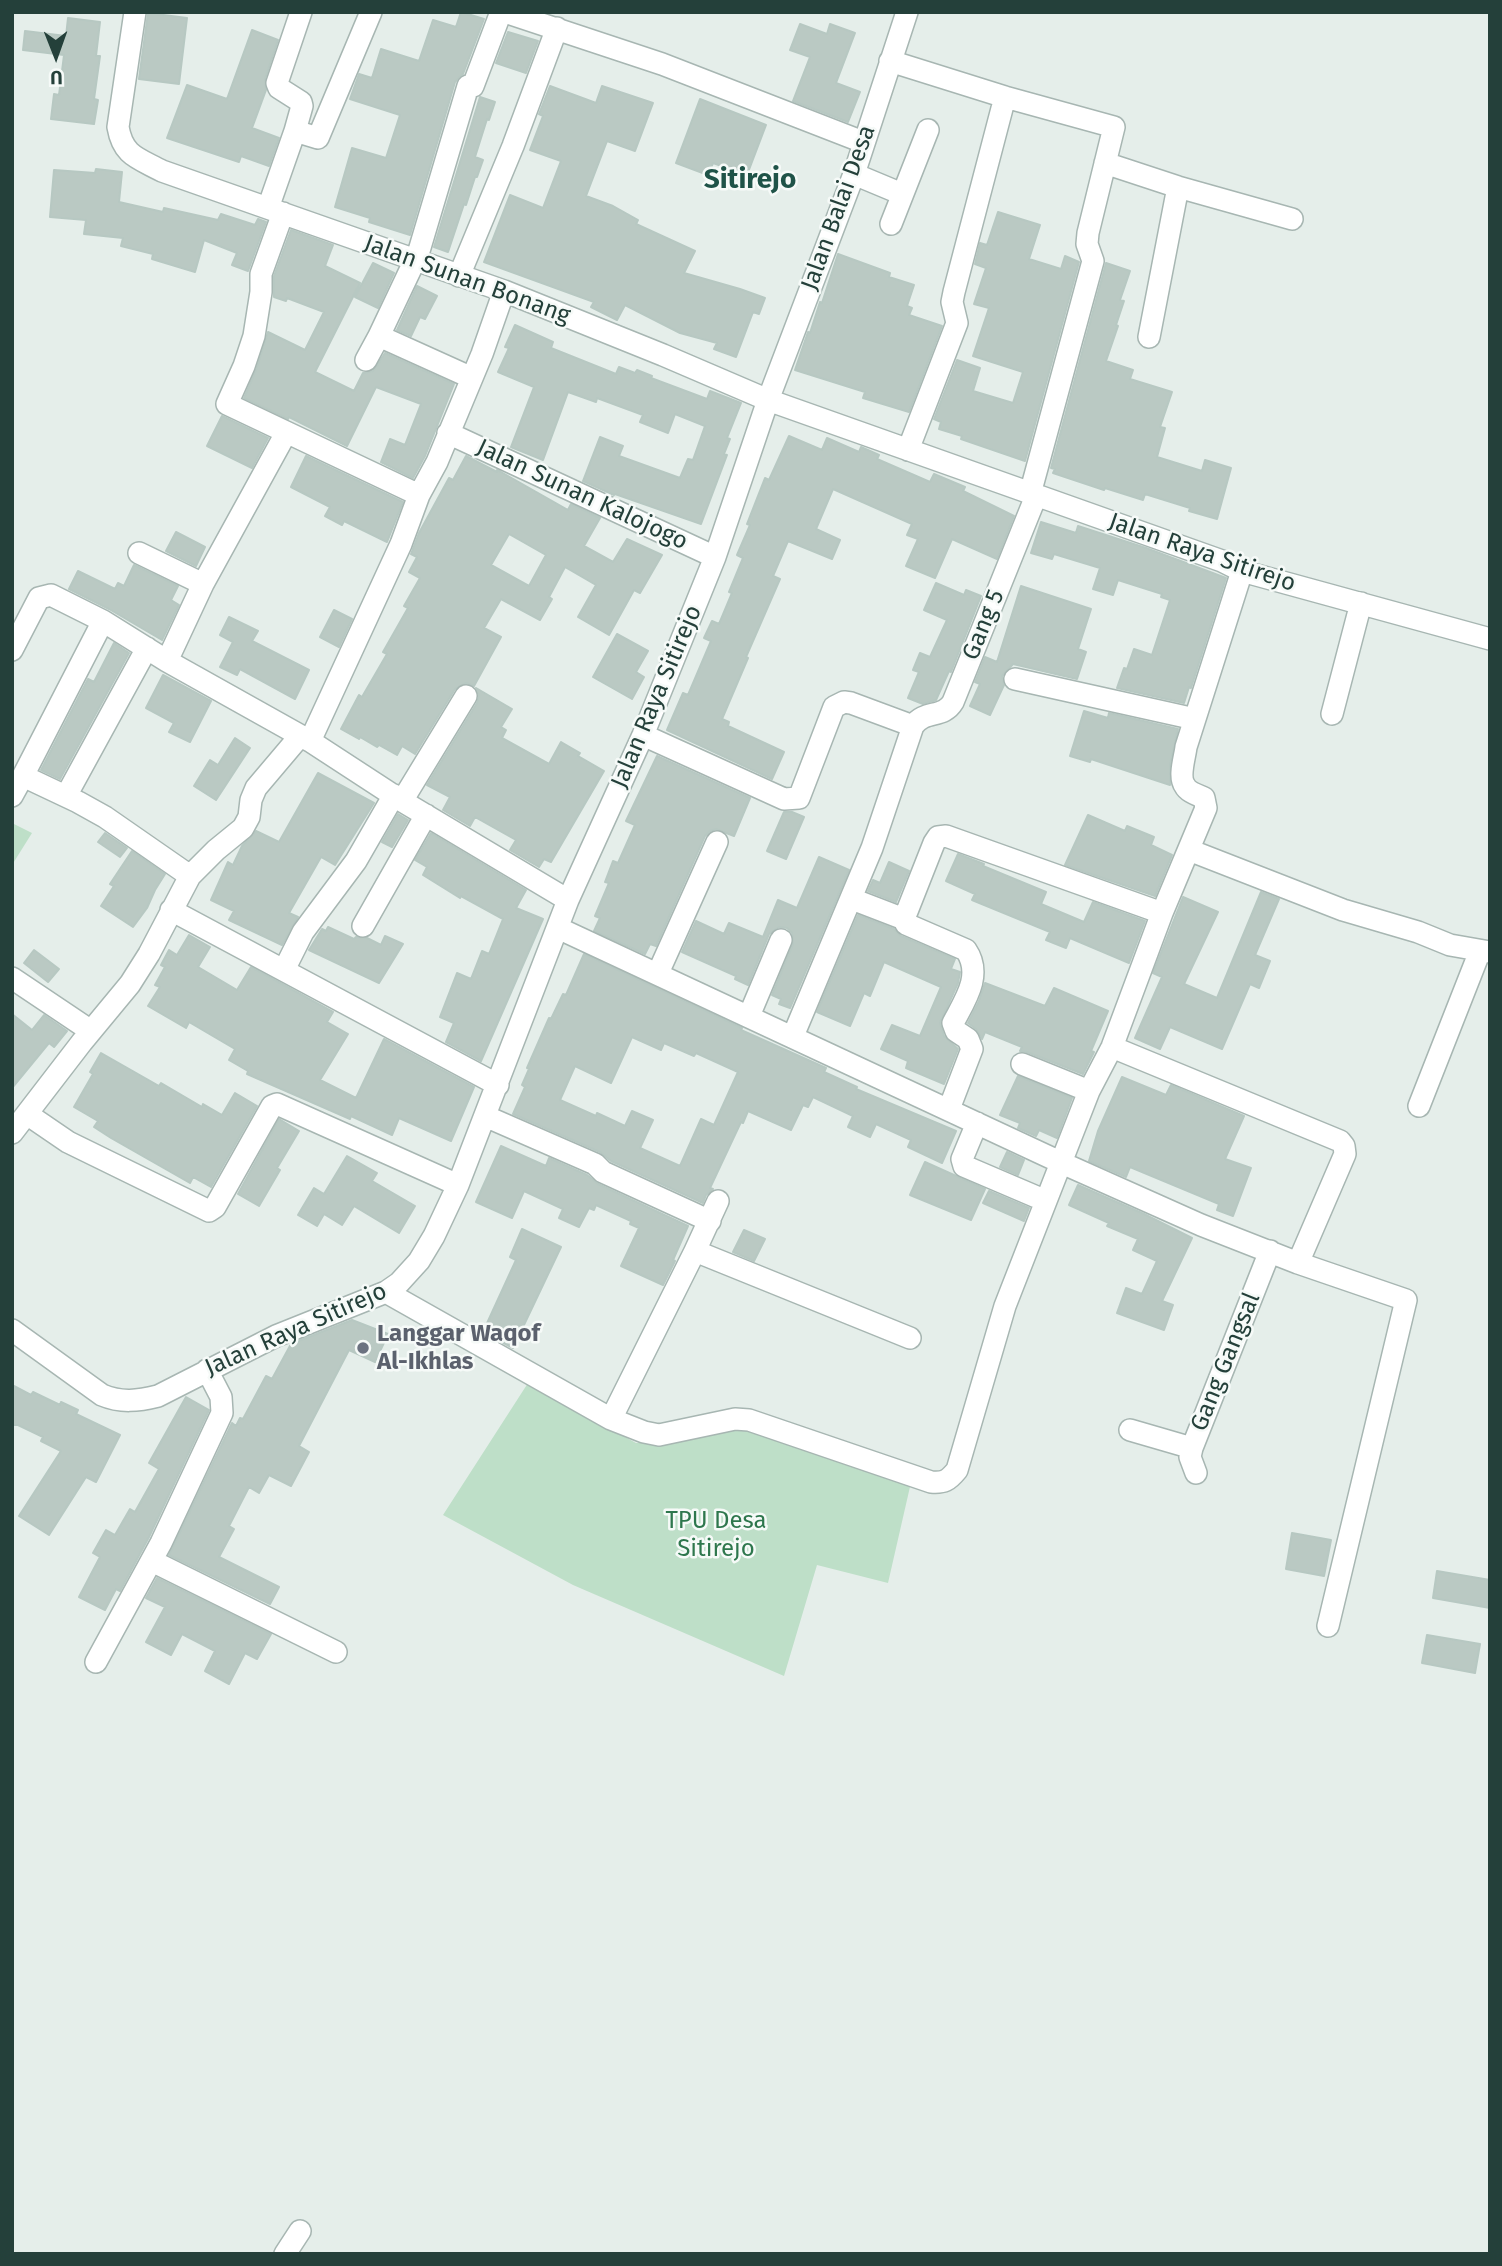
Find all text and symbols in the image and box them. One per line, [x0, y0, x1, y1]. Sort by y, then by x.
north arrow [21, 21, 91, 91]
text: U [50, 66, 63, 89]
street label: Jalan Balai Desa [796, 122, 882, 294]
district label: Sitirejo [704, 163, 796, 197]
street label: Jalan Sunan Bonang [360, 229, 574, 331]
street label: Jalan Sunan Kalojogo [472, 433, 692, 557]
street label: Jalan Raya Sitirejo [1105, 507, 1299, 599]
street label: Gang 5 [957, 586, 1011, 664]
street label: Jalan Raya Sitirejo [605, 601, 709, 793]
street label: Jalan Raya Sitirejo [201, 1277, 391, 1383]
street label: Gang Gangsal [1185, 1289, 1267, 1435]
place label: Langgar Waqof Al-Ikhlas [377, 1320, 540, 1376]
marker: Langgar Waqof Al-Ikhlas [355, 1340, 371, 1356]
park label: TPU Desa Sitirejo [665, 1507, 767, 1563]

